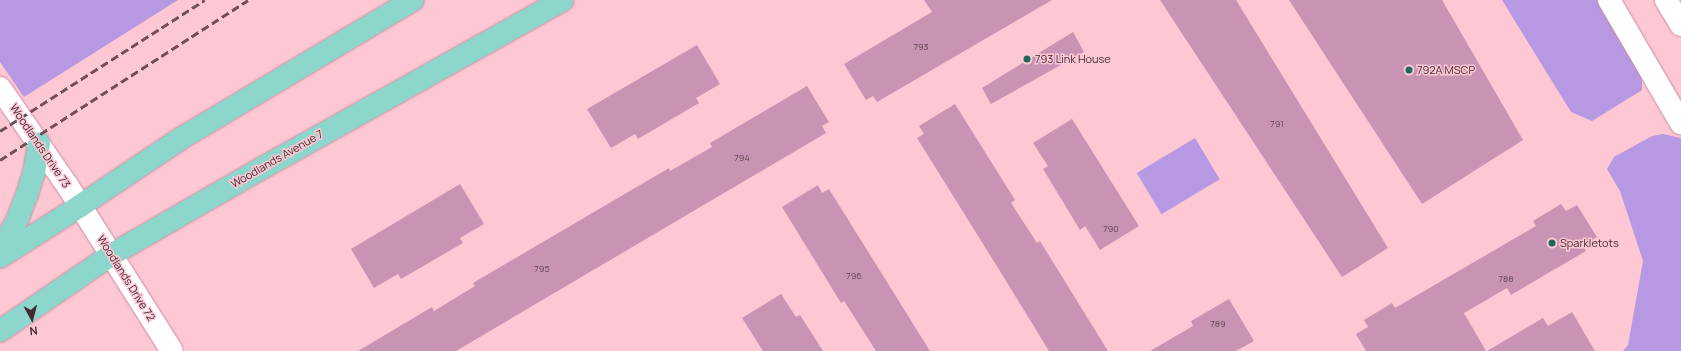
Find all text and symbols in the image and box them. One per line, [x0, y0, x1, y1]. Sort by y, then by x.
house number: 793 [913, 42, 929, 52]
place label: 793 Link House [1035, 52, 1111, 66]
marker: 793 Link House [1022, 54, 1032, 64]
place label: 792A MSCP [1417, 63, 1475, 77]
marker: 792A MSCP [1404, 65, 1414, 75]
street label: Woodlands Drive 73 [7, 102, 73, 190]
house number: 791 [1270, 119, 1284, 129]
street label: Woodlands Avenue 7 [229, 127, 325, 191]
house number: 794 [734, 153, 750, 163]
house number: 790 [1103, 224, 1119, 234]
street label: Woodlands Drive 72 [94, 233, 158, 323]
place label: Sparkletots [1560, 236, 1619, 250]
marker: Sparkletots [1547, 238, 1557, 248]
house number: 795 [534, 264, 550, 274]
house number: 796 [846, 271, 862, 281]
house number: 788 [1499, 274, 1513, 284]
north arrow [12, 299, 52, 339]
house number: 789 [1210, 319, 1226, 329]
text: N [29, 323, 38, 339]

